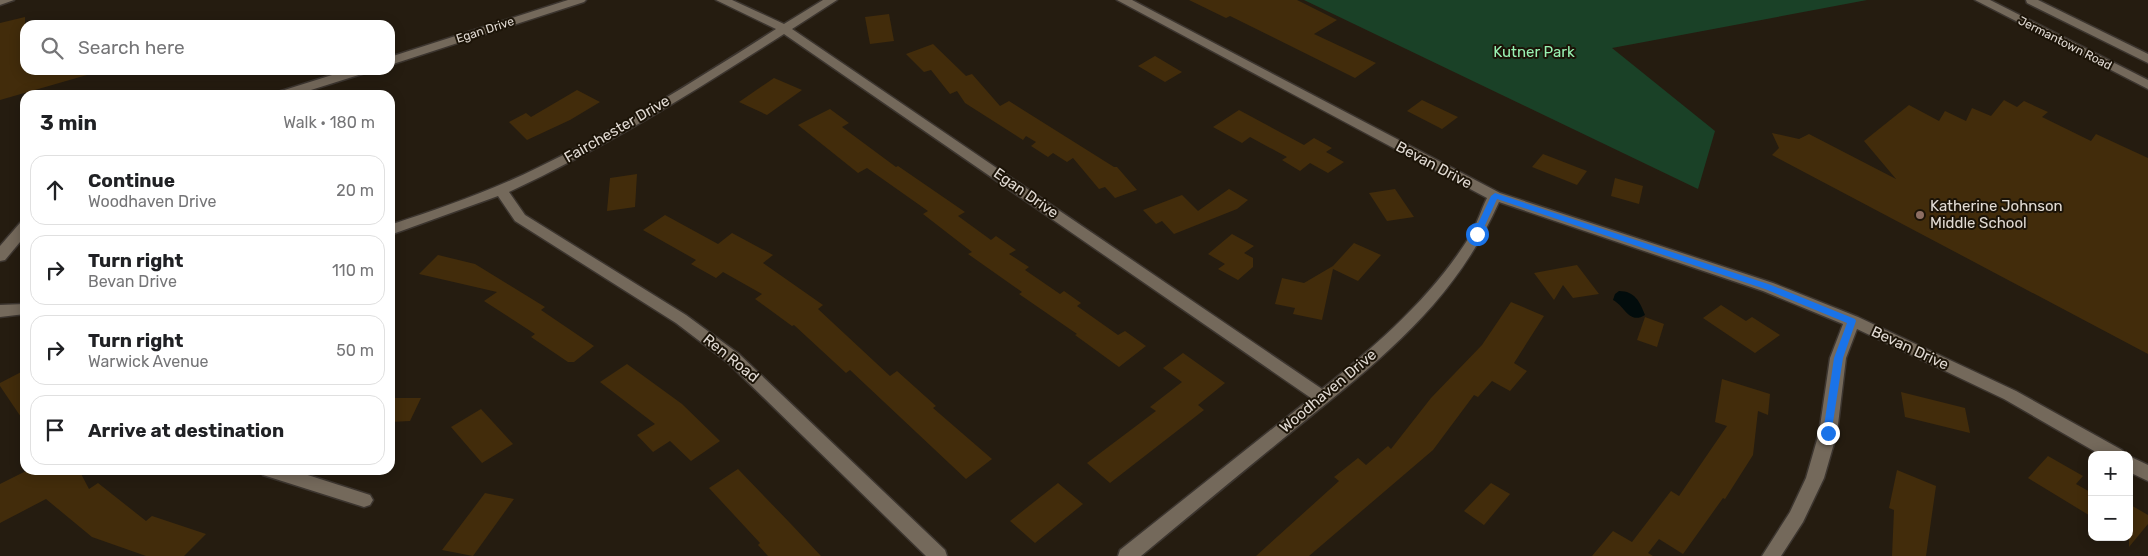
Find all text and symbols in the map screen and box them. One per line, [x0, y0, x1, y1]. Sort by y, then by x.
street label: Jermantown Road [2016, 13, 2114, 73]
street label: Egan Drive [454, 14, 516, 46]
search box [20, 20, 395, 75]
icon: search [38, 34, 66, 62]
text: Search here [78, 36, 185, 59]
park label: Kutner Park [1493, 43, 1575, 61]
street label: Fairchester Drive [561, 92, 673, 166]
text: 3 min [40, 110, 97, 135]
text: Walk · 180 m [283, 113, 375, 132]
street label: Bevan Drive [1393, 137, 1475, 193]
street label: Egan Drive [990, 164, 1062, 222]
text: Continue [88, 169, 175, 192]
icon: ahead [41, 176, 69, 204]
text: 20 m [336, 181, 374, 200]
text: Woodhaven Drive [88, 192, 216, 211]
place label: Katherine Johnson Middle School [1930, 197, 2063, 232]
marker: Katherine Johnson Middle School [1914, 209, 1926, 221]
route start [1466, 223, 1489, 246]
text: Turn right [88, 249, 183, 272]
icon: right [41, 256, 69, 284]
text: 110 m [332, 261, 374, 280]
text: Bevan Drive [88, 272, 177, 291]
street label: Bevan Drive [1868, 322, 1952, 374]
text: Turn right [88, 329, 183, 352]
street label: Ren Road [700, 330, 762, 386]
icon: right [41, 336, 69, 364]
text: 50 m [336, 341, 374, 360]
street label: Woodhaven Drive [1276, 345, 1380, 437]
text: Warwick Avenue [88, 352, 209, 371]
icon: arrive [41, 416, 69, 444]
text: Arrive at destination [88, 419, 284, 442]
route end [1817, 422, 1840, 445]
map controls [2088, 451, 2133, 541]
button: + [2088, 451, 2133, 496]
button: − [2088, 496, 2133, 541]

